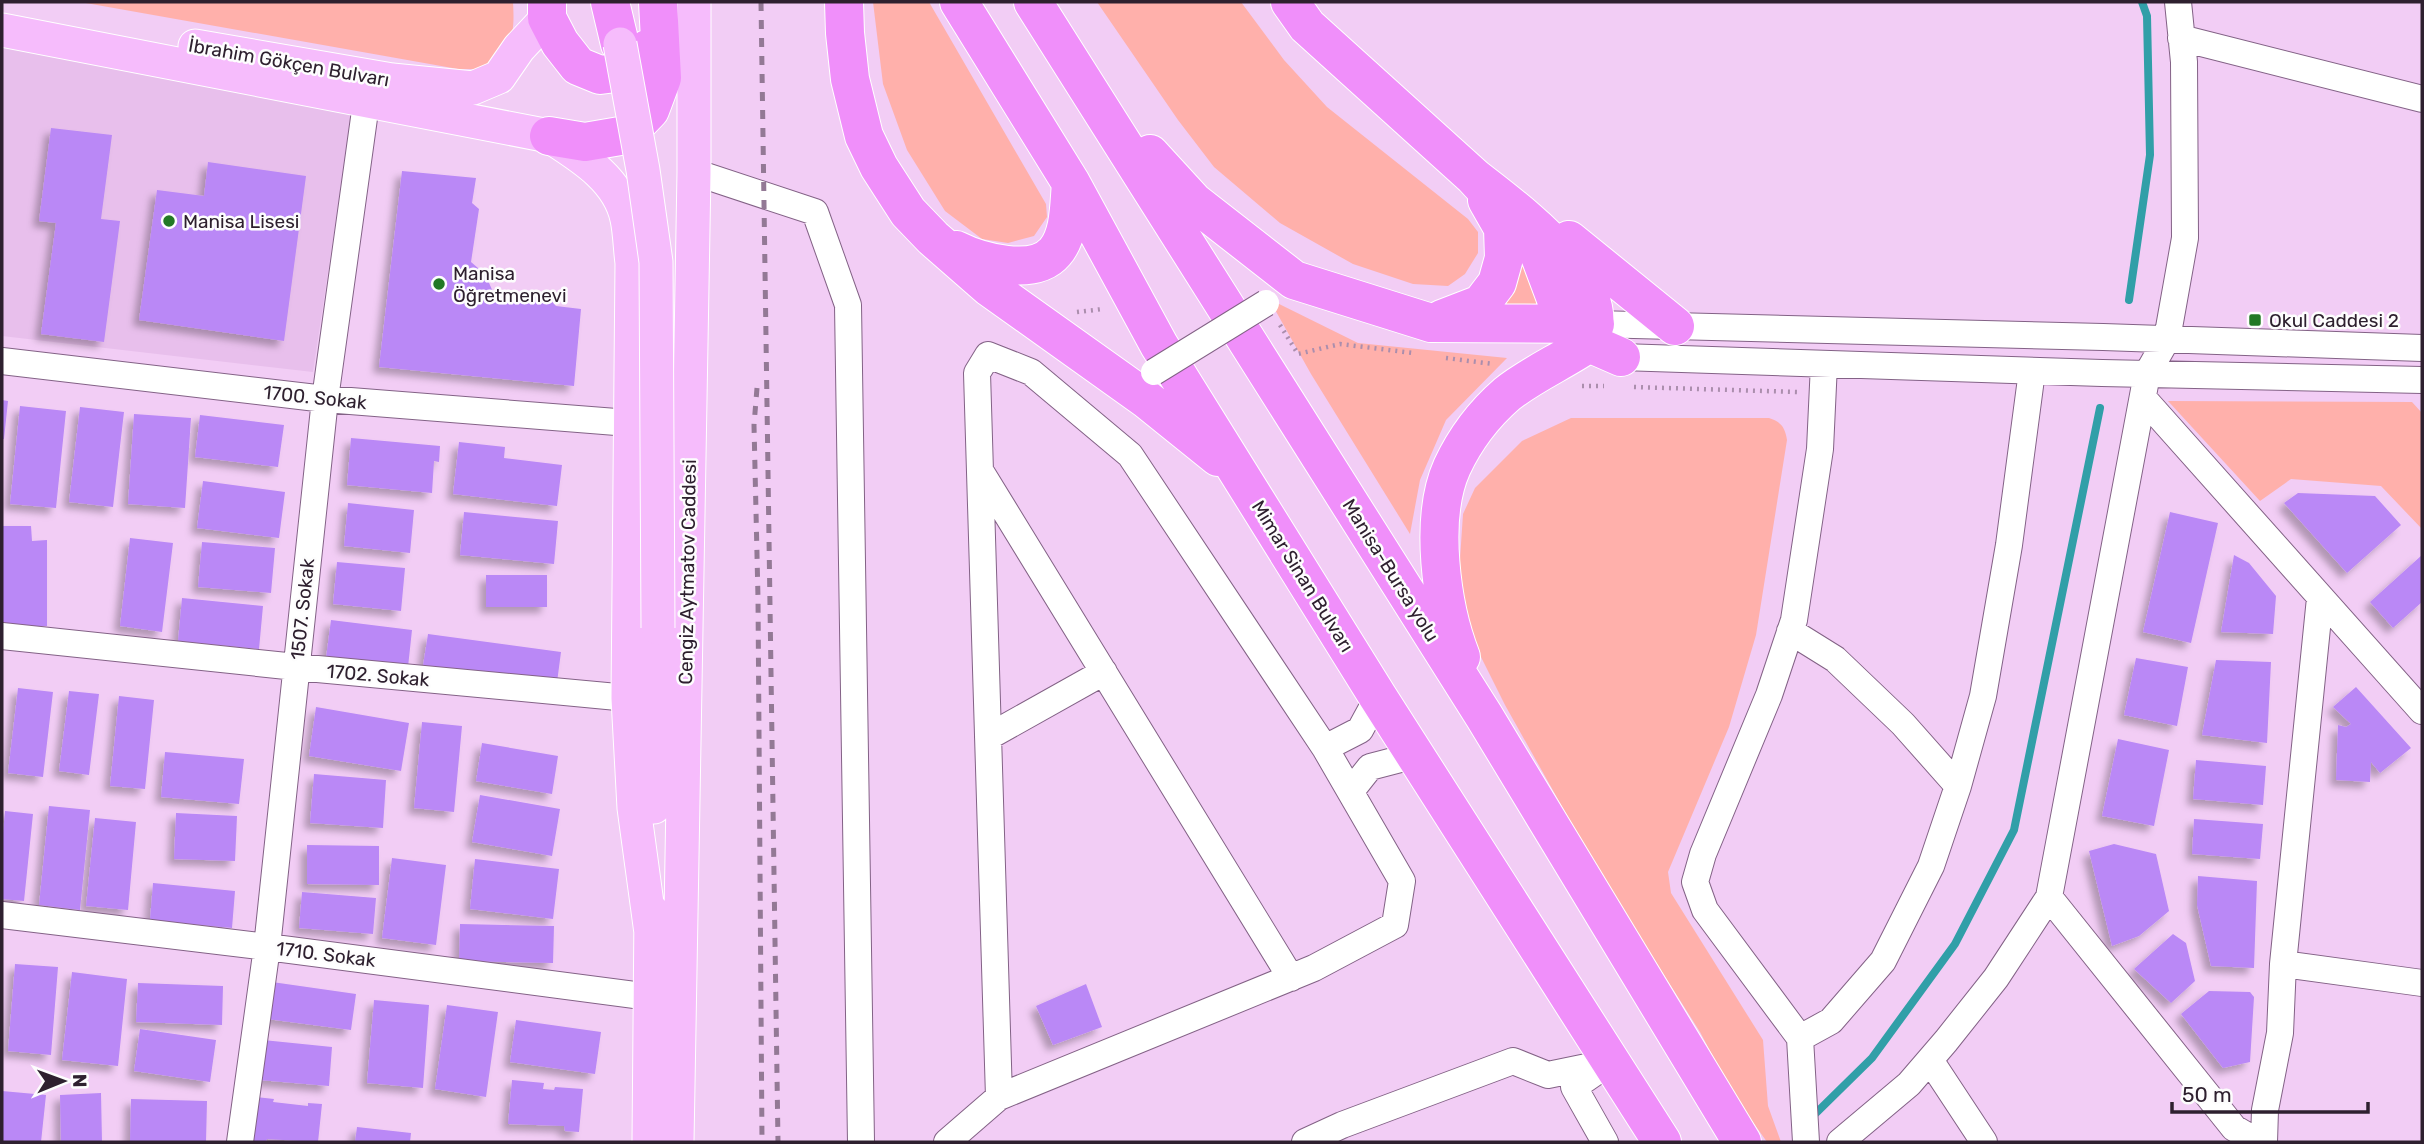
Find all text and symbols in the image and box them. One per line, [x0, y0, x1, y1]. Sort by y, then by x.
street label: İbrahim Gökçen Bulvarı [187, 34, 391, 91]
place label: Manisa Lisesi [183, 210, 299, 233]
marker: Manisa Lisesi [161, 213, 177, 229]
place label: Manisa Öğretmenevi [453, 262, 567, 307]
marker: Manisa Öğretmenevi [431, 276, 447, 292]
place label: Okul Caddesi 2 [2269, 309, 2399, 332]
marker: Okul Caddesi 2 [2247, 312, 2263, 328]
street label: 1700. Sokak [262, 381, 368, 414]
street label: Cengiz Aytmatov Caddesi [674, 459, 701, 685]
street label: Manisa-Bursa yolu [1337, 495, 1444, 646]
street label: Mimar Sinan Bulvarı [1247, 496, 1359, 656]
street label: 1507. Sokak [286, 557, 319, 661]
street label: 1702. Sokak [326, 660, 431, 691]
street label: 1710. Sokak [275, 937, 377, 972]
north arrow [28, 1046, 98, 1116]
scale bar [2172, 1070, 2368, 1114]
text: N [68, 1074, 91, 1088]
text: 50 m [2182, 1082, 2232, 1107]

